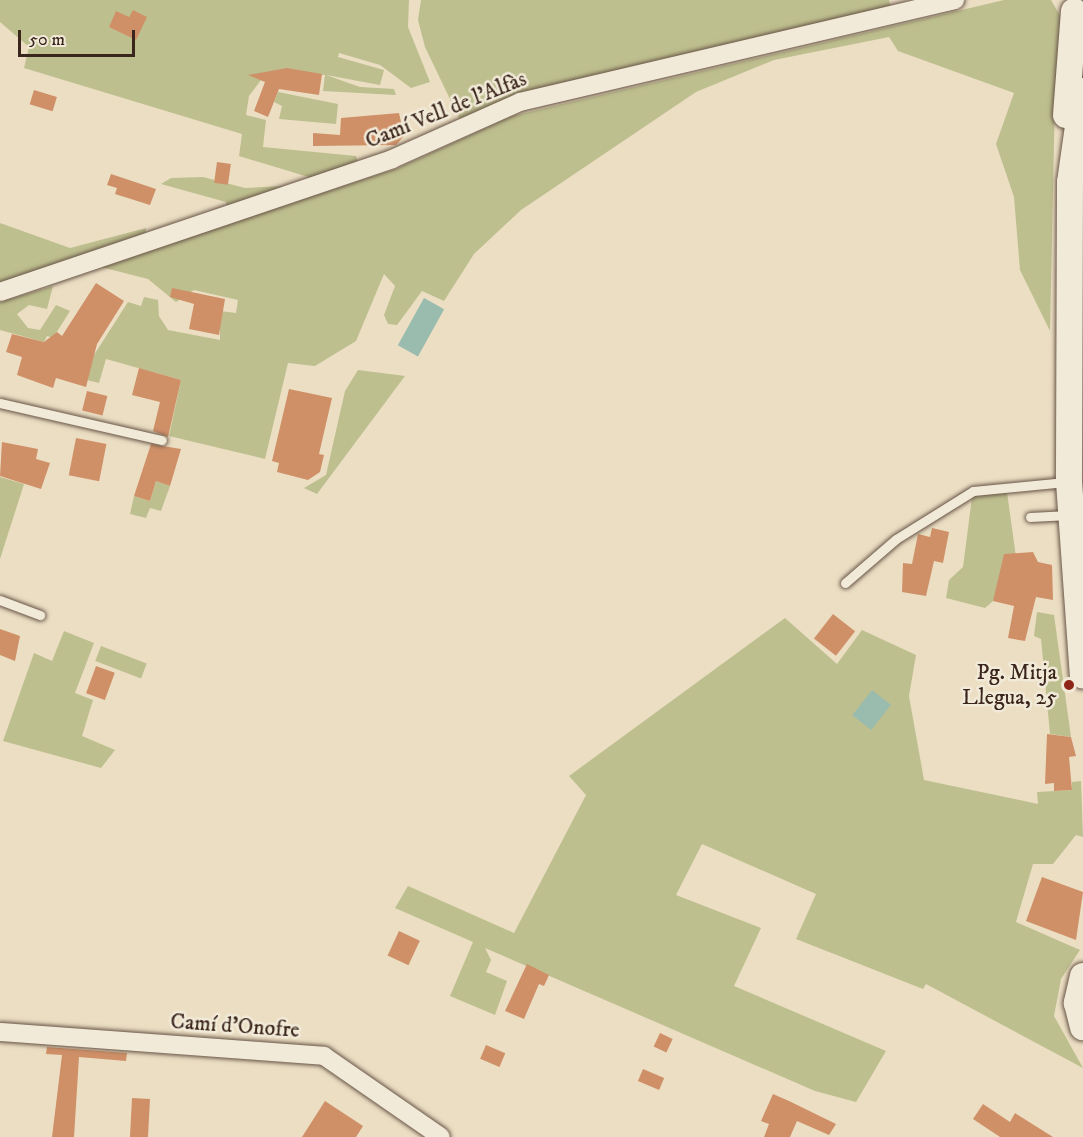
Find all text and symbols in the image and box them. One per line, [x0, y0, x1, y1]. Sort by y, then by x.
scale bar [21, 18, 138, 56]
text: 50 m [29, 29, 65, 51]
street label: Camí Vell de l'Alfàs [362, 66, 530, 154]
place label: Pg. Mitja Llegua, 25 [962, 659, 1057, 710]
marker: Pg. Mitja Llegua, 25 [1062, 678, 1076, 692]
street label: Camí d'Onofre [170, 1008, 300, 1044]

